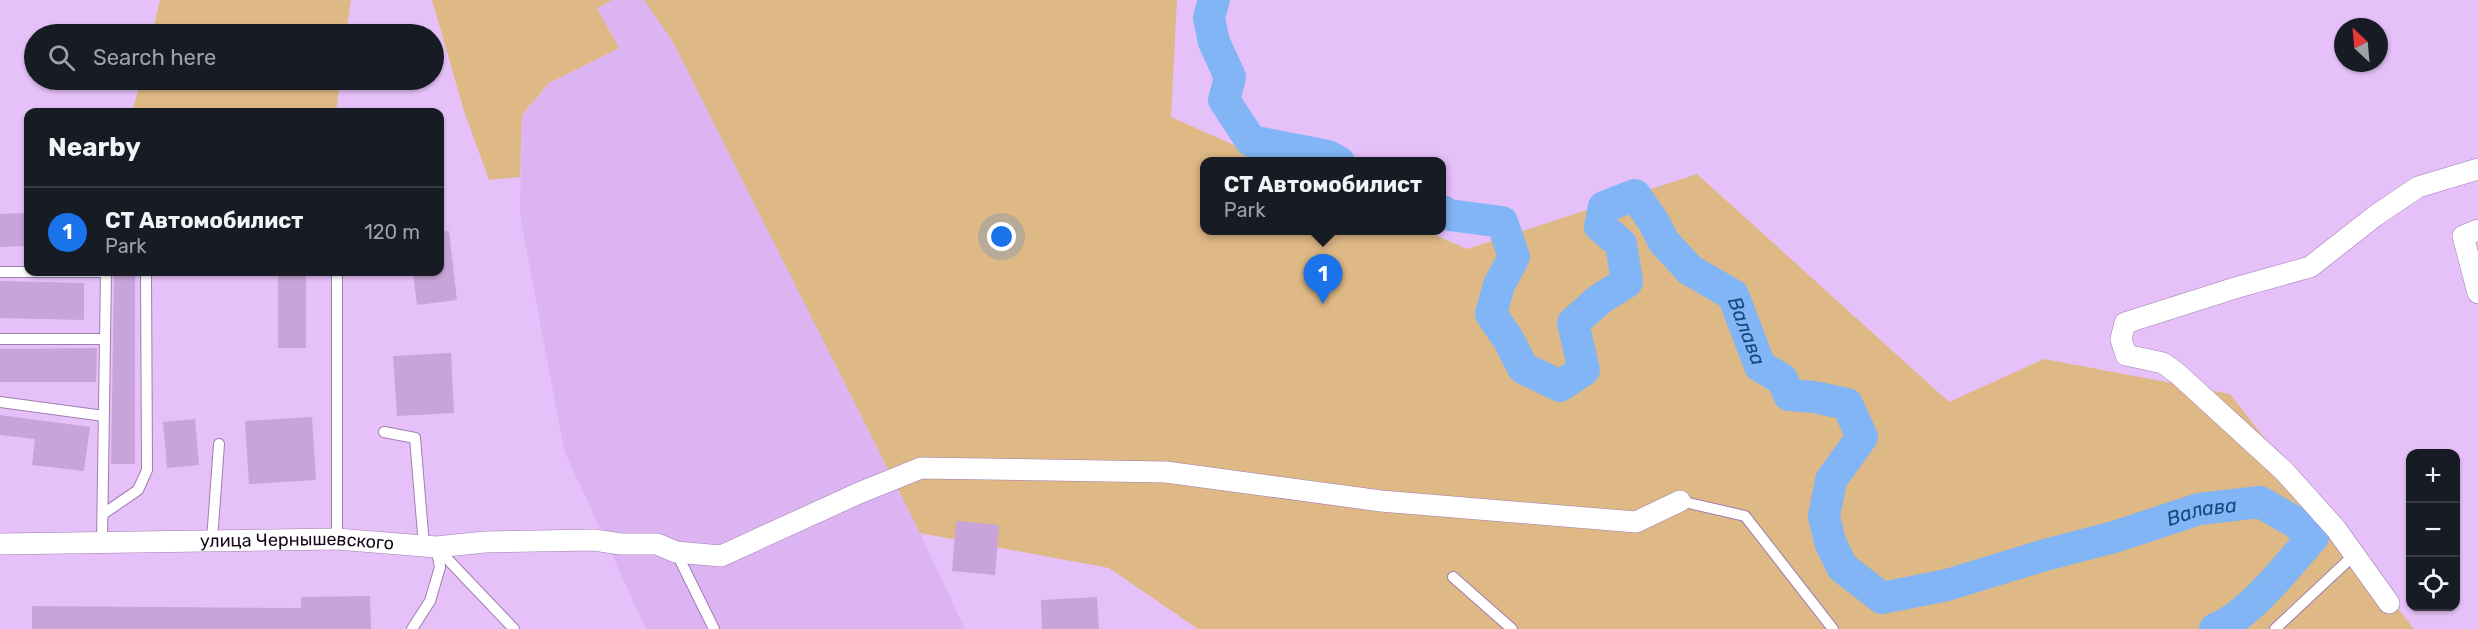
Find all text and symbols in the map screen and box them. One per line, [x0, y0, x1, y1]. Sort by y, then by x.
north arrow [2334, 18, 2388, 72]
search box [24, 24, 444, 90]
icon: search [45, 41, 78, 74]
text: Search here [93, 44, 216, 71]
text: Nearby [48, 132, 141, 163]
popup [1200, 157, 1446, 235]
text: СТ Автомобилист [1224, 171, 1422, 198]
text: Park [1224, 198, 1265, 222]
text: СТ Автомобилист [105, 207, 303, 234]
text: 1 [63, 220, 72, 244]
text: 120 m [364, 220, 420, 244]
your location [987, 222, 1016, 251]
text: Park [105, 234, 147, 258]
pin: 1 [1304, 254, 1342, 304]
water label: Валава [1723, 293, 1771, 369]
map controls [2406, 449, 2460, 611]
button: + [2406, 449, 2460, 503]
water label: Валава [2163, 493, 2238, 531]
button: − [2406, 503, 2460, 557]
street label: улица Чернышевского [200, 528, 395, 555]
button: locate [2406, 557, 2460, 611]

